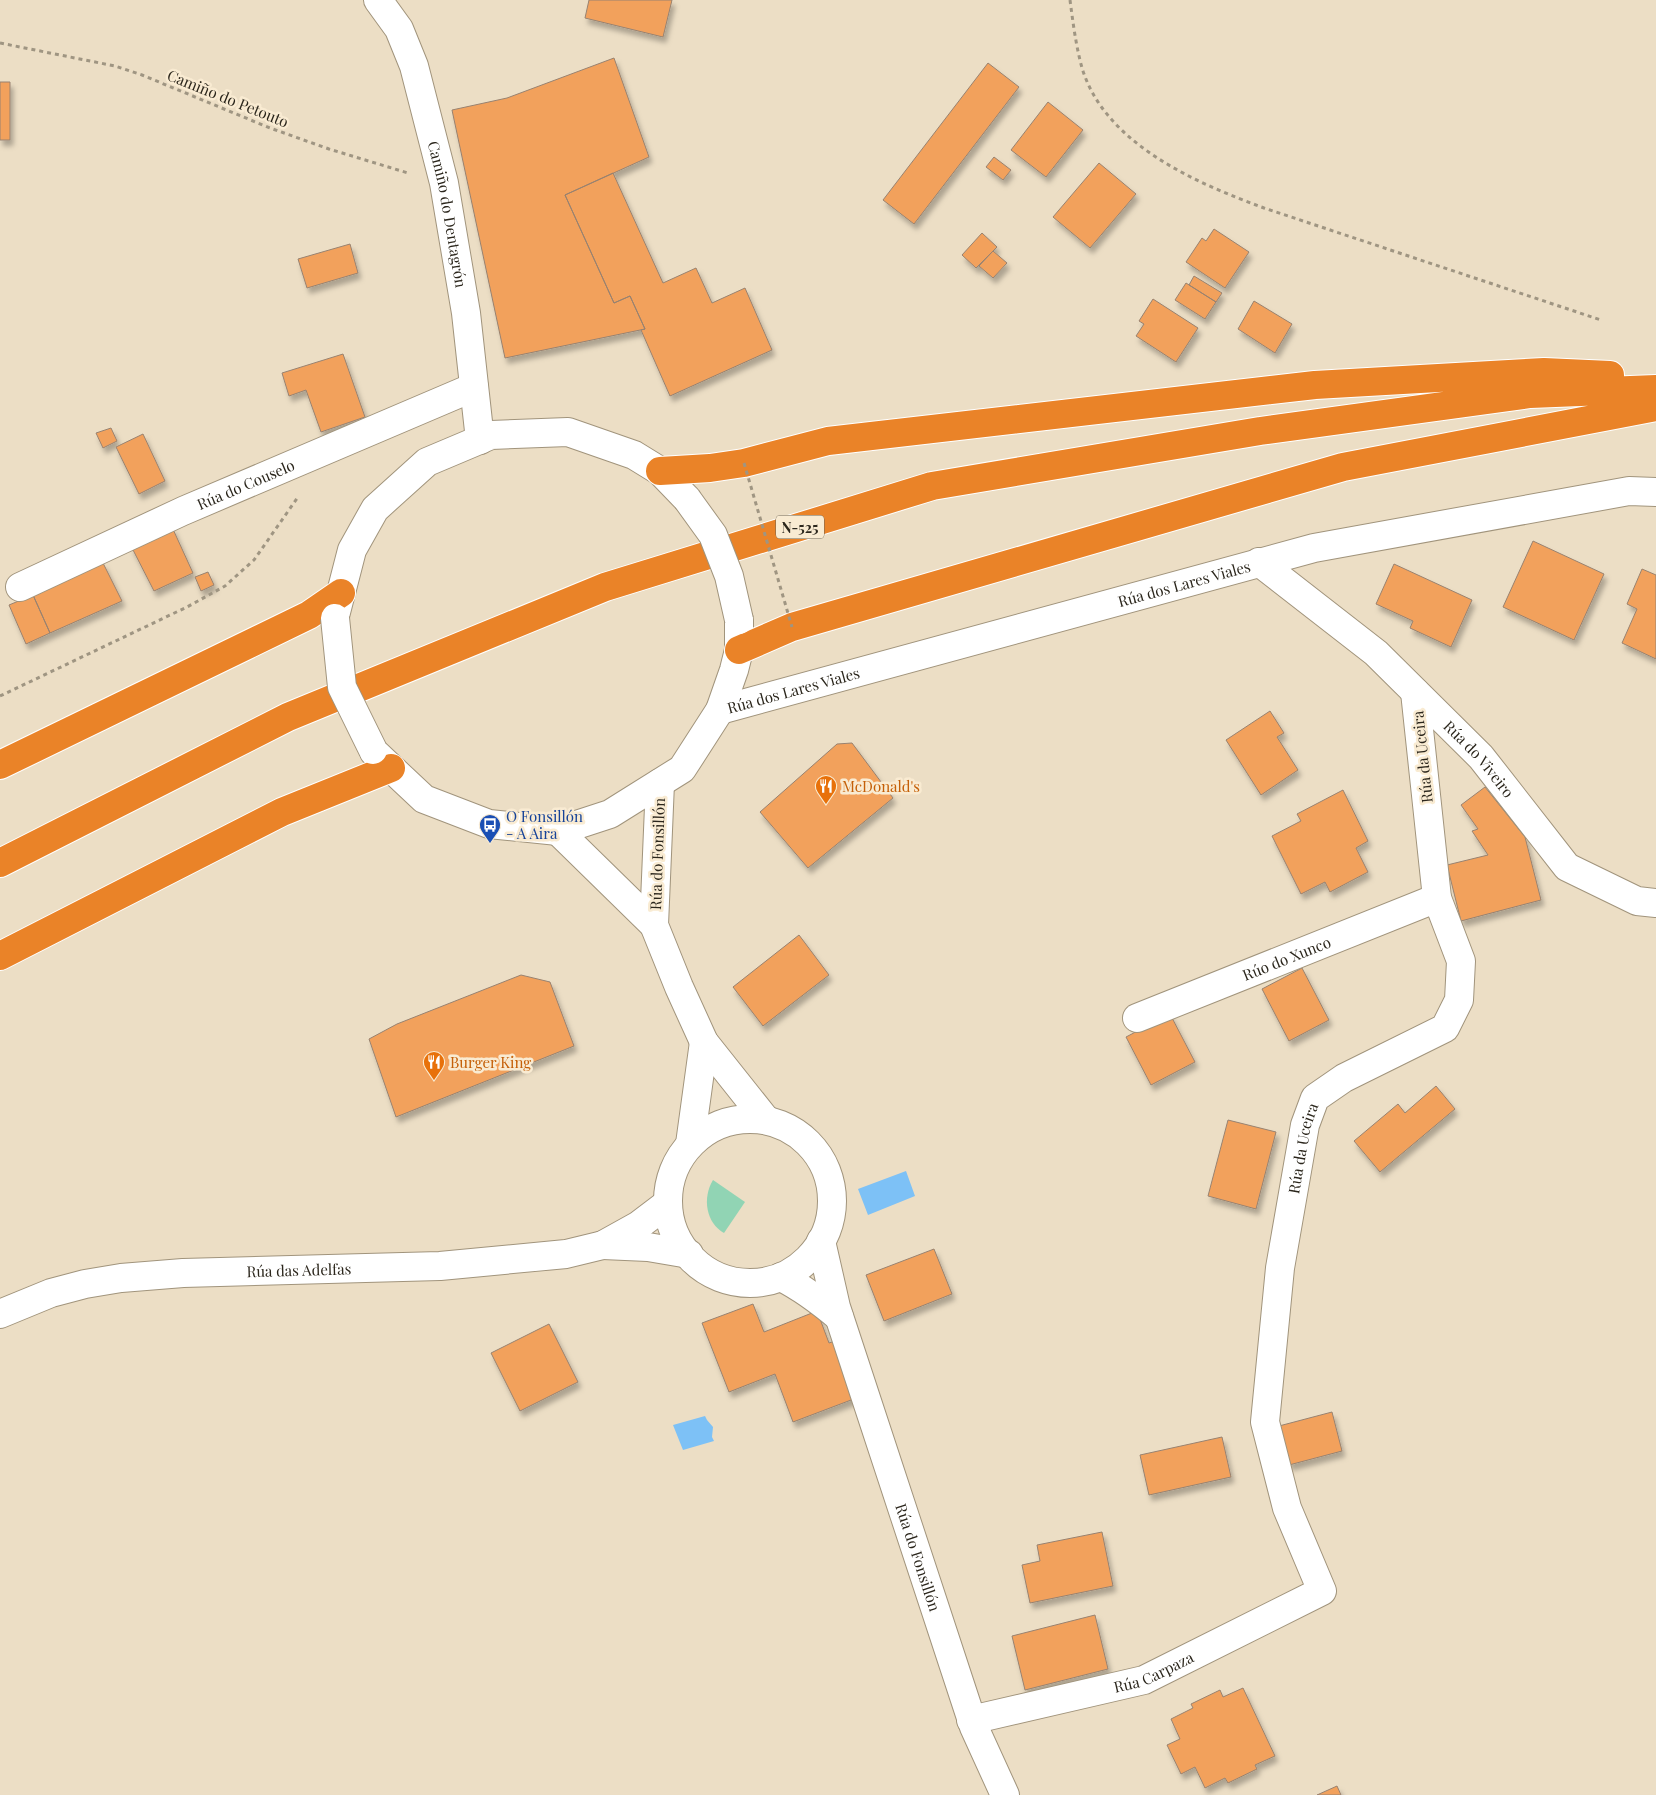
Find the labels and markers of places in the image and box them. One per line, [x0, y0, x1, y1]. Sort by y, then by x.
restaurant icon: McDonald's [814, 774, 838, 805]
place label: McDonald's [842, 776, 920, 796]
place label: O Fonsillón - A Aira [506, 806, 583, 843]
bus stop icon: O Fonsillón - A Aira [478, 813, 502, 844]
restaurant icon: Burger King [422, 1050, 446, 1081]
place label: Burger King [450, 1052, 531, 1072]

